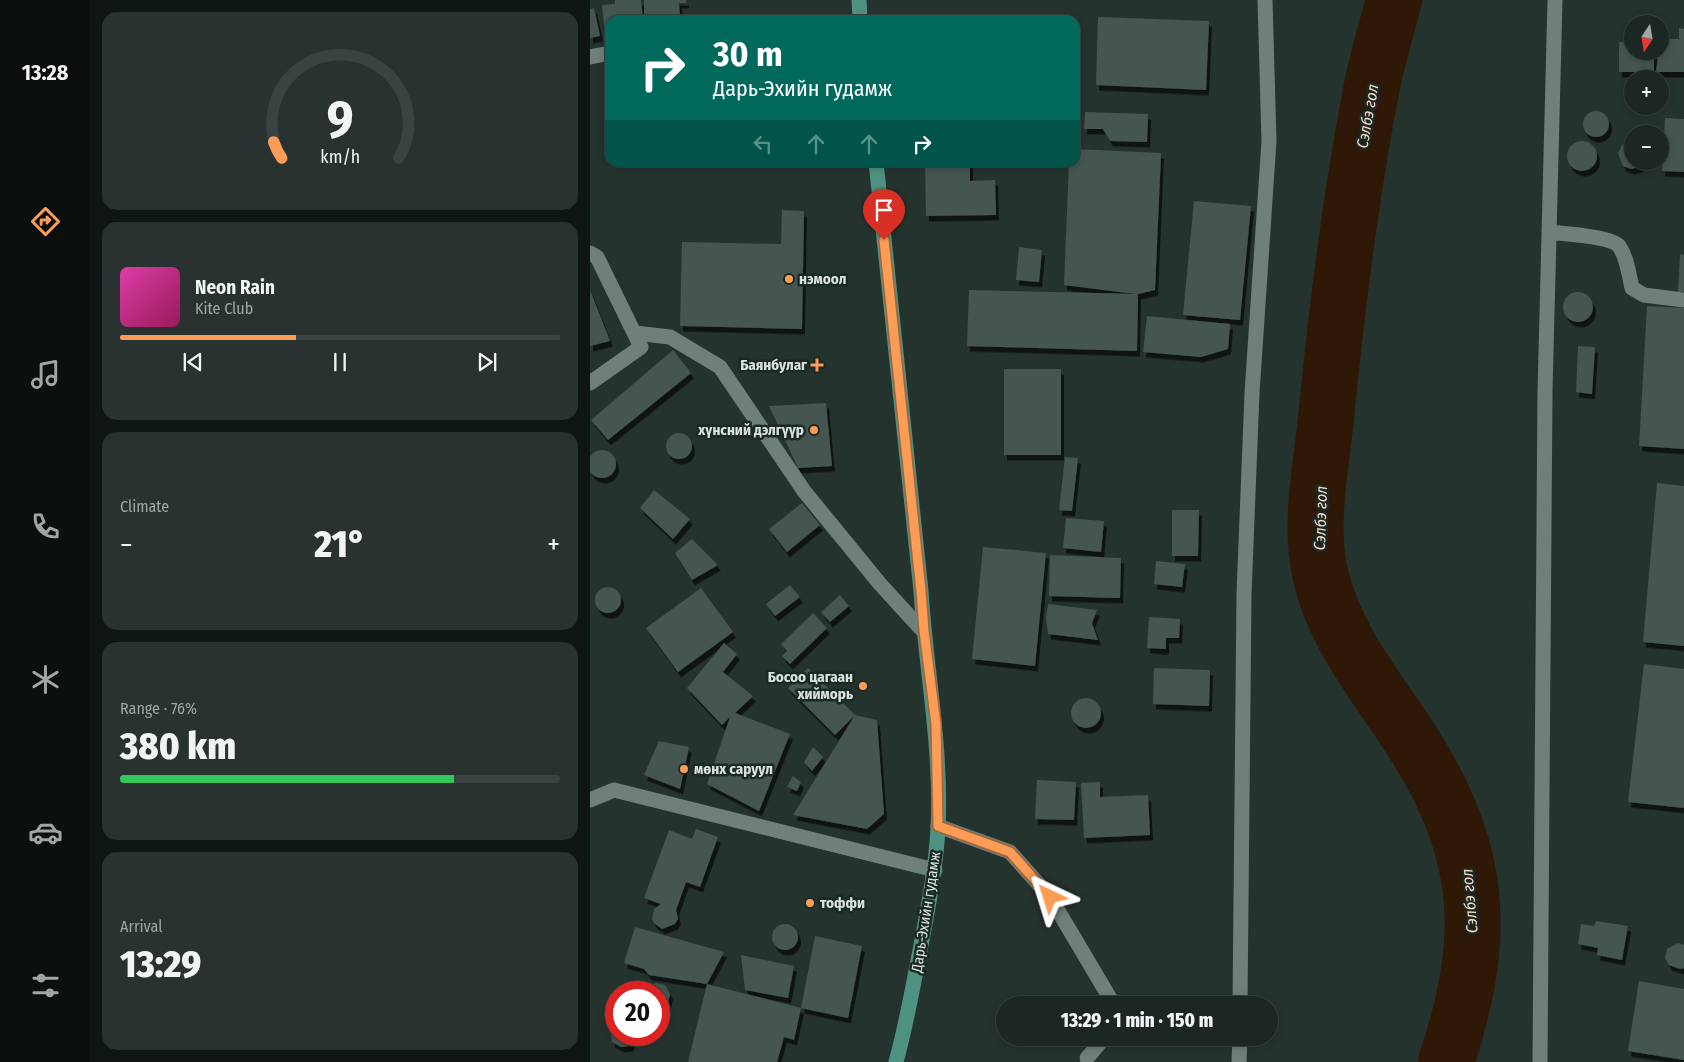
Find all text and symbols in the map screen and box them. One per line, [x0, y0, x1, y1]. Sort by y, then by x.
north arrow [1624, 15, 1669, 60]
map controls [1624, 15, 1669, 170]
text: 30 m [713, 33, 783, 75]
icon: right [630, 35, 695, 100]
text: 13:28 [22, 59, 68, 86]
button: + [1624, 70, 1669, 115]
text: Дарь-Эхийн гудамж [713, 75, 892, 102]
water label: Сэлбэ гол [1353, 83, 1382, 150]
text: 9 [327, 88, 353, 151]
button: − [1624, 125, 1669, 170]
icon: left [749, 130, 777, 158]
icon: ahead [802, 130, 830, 158]
icon: ahead [855, 130, 883, 158]
icon: right [908, 130, 936, 158]
text: km/h [320, 146, 360, 168]
pin [863, 189, 905, 240]
icon: arrive [870, 196, 898, 224]
icon: directions [28, 204, 63, 239]
place label: нэмоол [799, 270, 846, 288]
marker: нэмоол [783, 273, 795, 285]
text: Neon Rain [195, 276, 275, 299]
text: Kite Club [195, 299, 253, 318]
icon: previous [179, 348, 207, 376]
icon: pause [326, 348, 354, 376]
icon: next [473, 348, 501, 376]
place label: Баянбулаг [740, 356, 807, 374]
icon: music [28, 357, 63, 392]
marker: Баянбулаг [811, 359, 823, 371]
place label: хүнсний дэлгүүр [697, 421, 804, 439]
marker: хүнсний дэлгүүр [808, 424, 820, 436]
water label: Сэлбэ гол [1310, 485, 1331, 551]
text: Climate [120, 497, 169, 516]
icon: phone [28, 509, 63, 544]
text: 21° [314, 521, 366, 567]
text: − [120, 528, 133, 561]
text: + [547, 528, 560, 561]
icon: climate [28, 662, 63, 697]
place label: Босоо цагаан хийморь [768, 668, 853, 703]
marker: Босоо цагаан хийморь [857, 680, 869, 692]
text: Range · 76% [120, 699, 197, 718]
text: 380 km [120, 723, 236, 769]
place label: мөнх саруул [694, 760, 773, 778]
marker: мөнх саруул [678, 763, 690, 775]
icon: car [28, 815, 63, 850]
street label: Дарь-Эхийн гудамж [907, 850, 944, 975]
water label: Сэлбэ гол [1457, 868, 1482, 934]
position arrow [1023, 870, 1075, 922]
place label: тоффи [820, 894, 865, 912]
marker: тоффи [804, 897, 816, 909]
text: Arrival [120, 917, 162, 936]
text: 13:29 [120, 941, 201, 987]
icon: filters [28, 968, 63, 1003]
speed limit sign: 20 [605, 981, 670, 1046]
text: 13:29 · 1 min · 150 m [1061, 1009, 1213, 1032]

